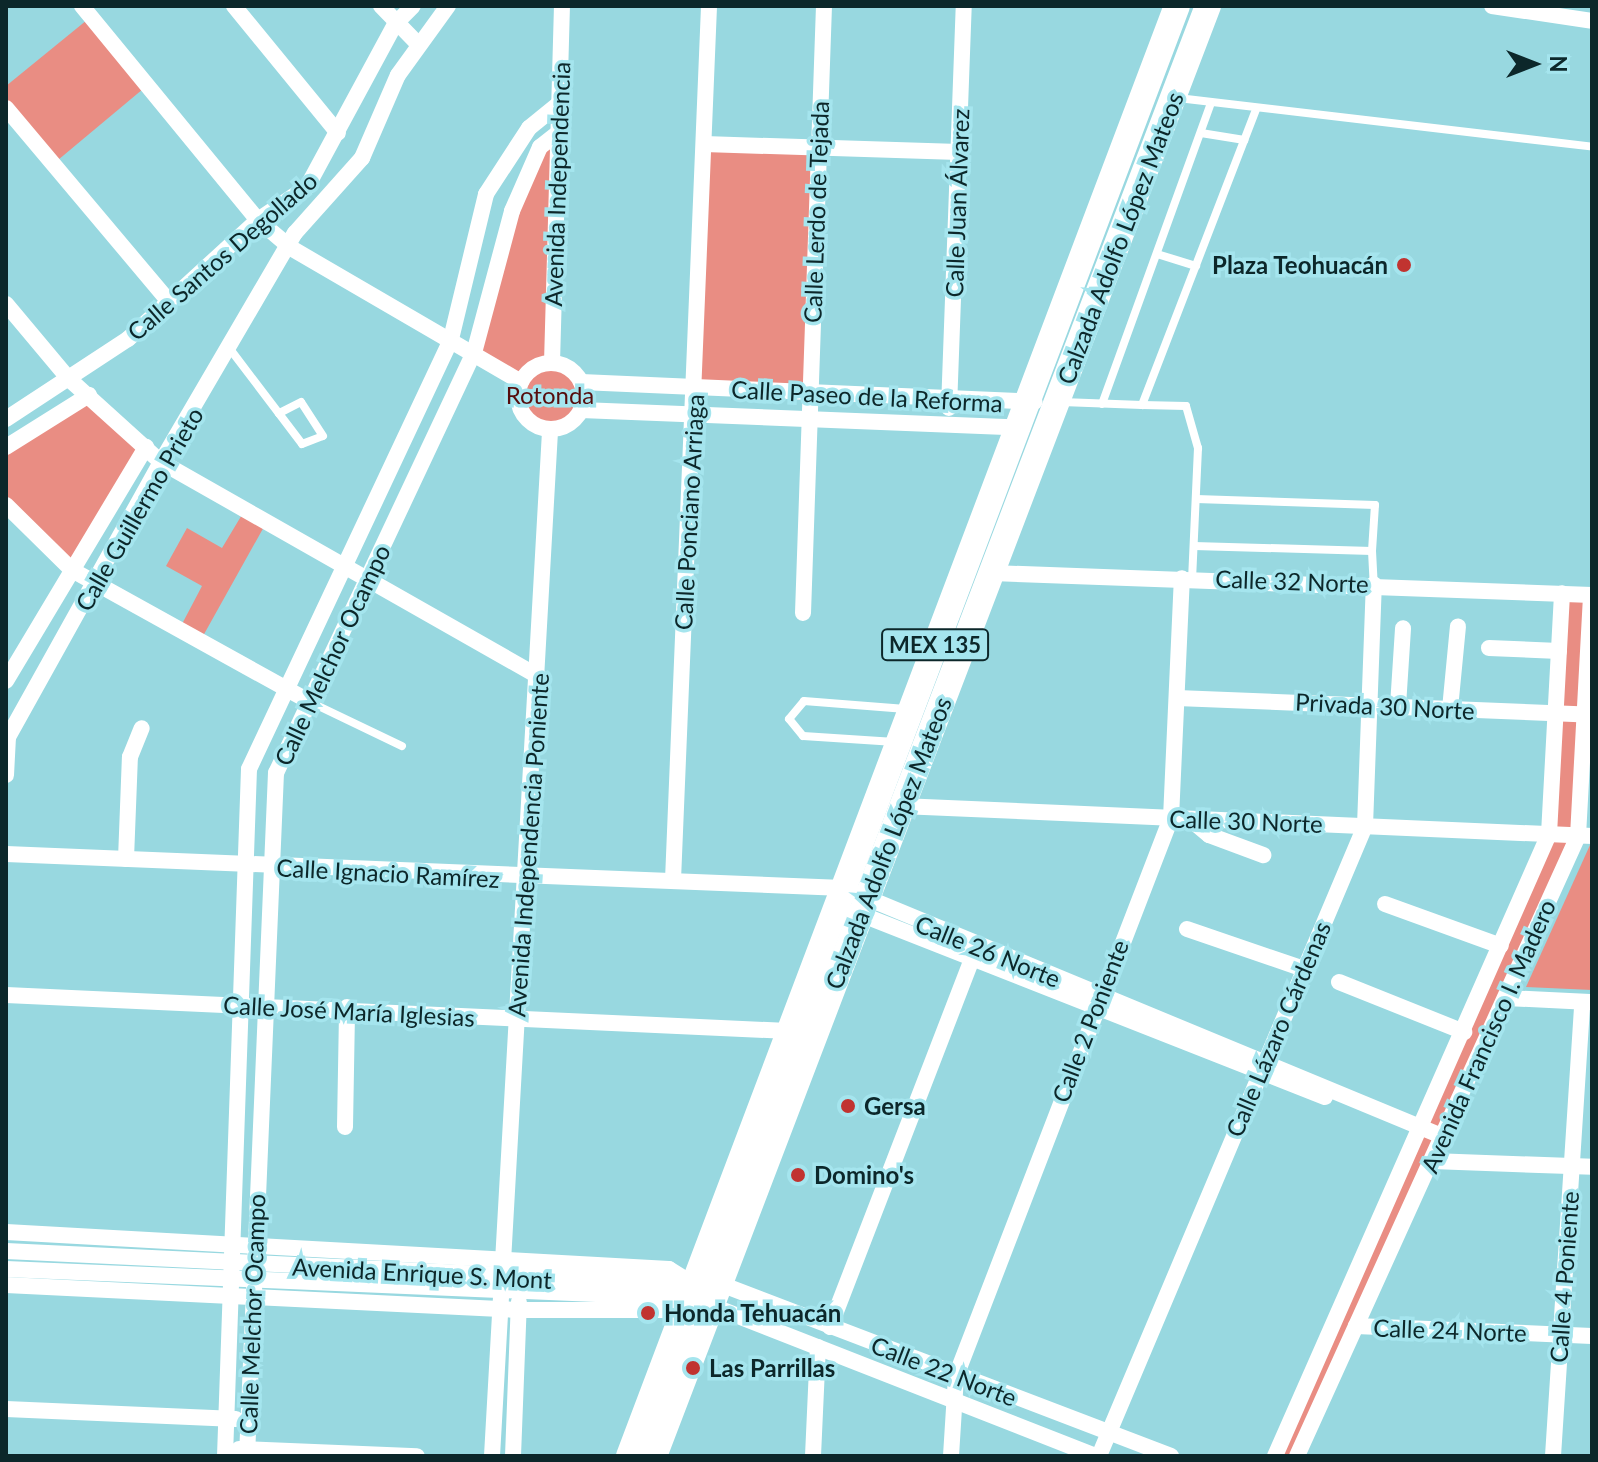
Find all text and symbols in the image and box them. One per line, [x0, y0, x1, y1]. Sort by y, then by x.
north arrow [1494, 24, 1574, 104]
text: N [1545, 56, 1572, 72]
street label: Avenida Independencia [538, 61, 576, 307]
street label: Calzada Adolfo López Mateos [1051, 87, 1189, 389]
street label: Calle Lerdo de Tejada [798, 100, 834, 324]
street label: Calle Juan Álvarez [939, 107, 975, 299]
street label: Calle Santos Degollado [121, 166, 323, 346]
place label: Plaza Teohuacán [1211, 251, 1388, 279]
marker: Plaza Teohuacán [1395, 256, 1413, 274]
street label: Calle Paseo de la Reforma [731, 375, 1003, 417]
park label: Rotonda [506, 381, 594, 409]
street label: Calle Ponciano Arriaga [668, 393, 710, 631]
street label: Calle Guillermo Prieto [69, 402, 209, 616]
street label: Calle Melchor Ocampo [268, 540, 396, 770]
street label: Calle 32 Norte [1215, 564, 1369, 598]
road number: MEX 135 [881, 627, 989, 663]
street label: Avenida Independencia Poniente [502, 672, 554, 1018]
street label: Privada 30 Norte [1295, 687, 1475, 725]
street label: Calzada Adolfo López Mateos [819, 692, 957, 994]
street label: Calle 30 Norte [1169, 804, 1323, 838]
street label: Calle Ignacio Ramírez [276, 853, 500, 893]
street label: Avenida Francisco I. Madero [1415, 895, 1561, 1177]
street label: Calle 26 Norte [911, 909, 1065, 993]
street label: Calle Lázaro Cárdenas [1220, 917, 1336, 1141]
street label: Calle 2 Poniente [1046, 936, 1134, 1106]
street label: Calle José María Iglesias [222, 990, 476, 1032]
place label: Gersa [864, 1092, 926, 1120]
marker: Gersa [839, 1097, 857, 1115]
place label: Domino's [814, 1161, 914, 1189]
marker: Domino's [789, 1166, 807, 1184]
street label: Calle 4 Poniente [1544, 1190, 1584, 1364]
street label: Calle Melchor Ocampo [233, 1193, 271, 1435]
street label: Avenida Enrique S. Mont [291, 1252, 553, 1294]
place label: Honda Tehuacán [664, 1299, 842, 1327]
marker: Honda Tehuacán [639, 1304, 657, 1322]
street label: Calle 24 Norte [1373, 1313, 1527, 1347]
street label: Calle 22 Norte [867, 1330, 1021, 1412]
place label: Las Parrillas [709, 1354, 835, 1382]
marker: Las Parrillas [684, 1359, 702, 1377]

